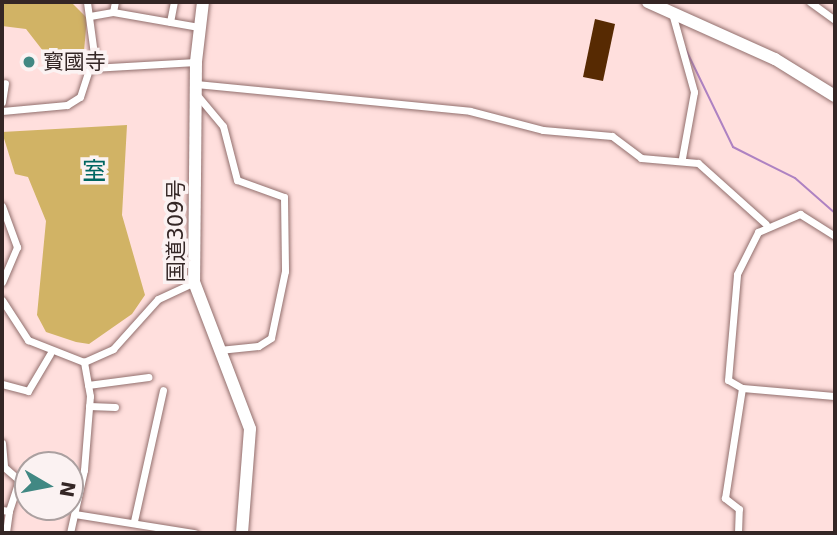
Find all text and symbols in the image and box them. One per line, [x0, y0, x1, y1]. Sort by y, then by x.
place label: 寳國寺 [43, 49, 106, 75]
marker: 寳國寺 [21, 54, 37, 70]
district label: 室 [82, 158, 106, 186]
street label: 国道309号 [163, 179, 189, 283]
north arrow [14, 451, 84, 521]
text: N [55, 480, 80, 499]

